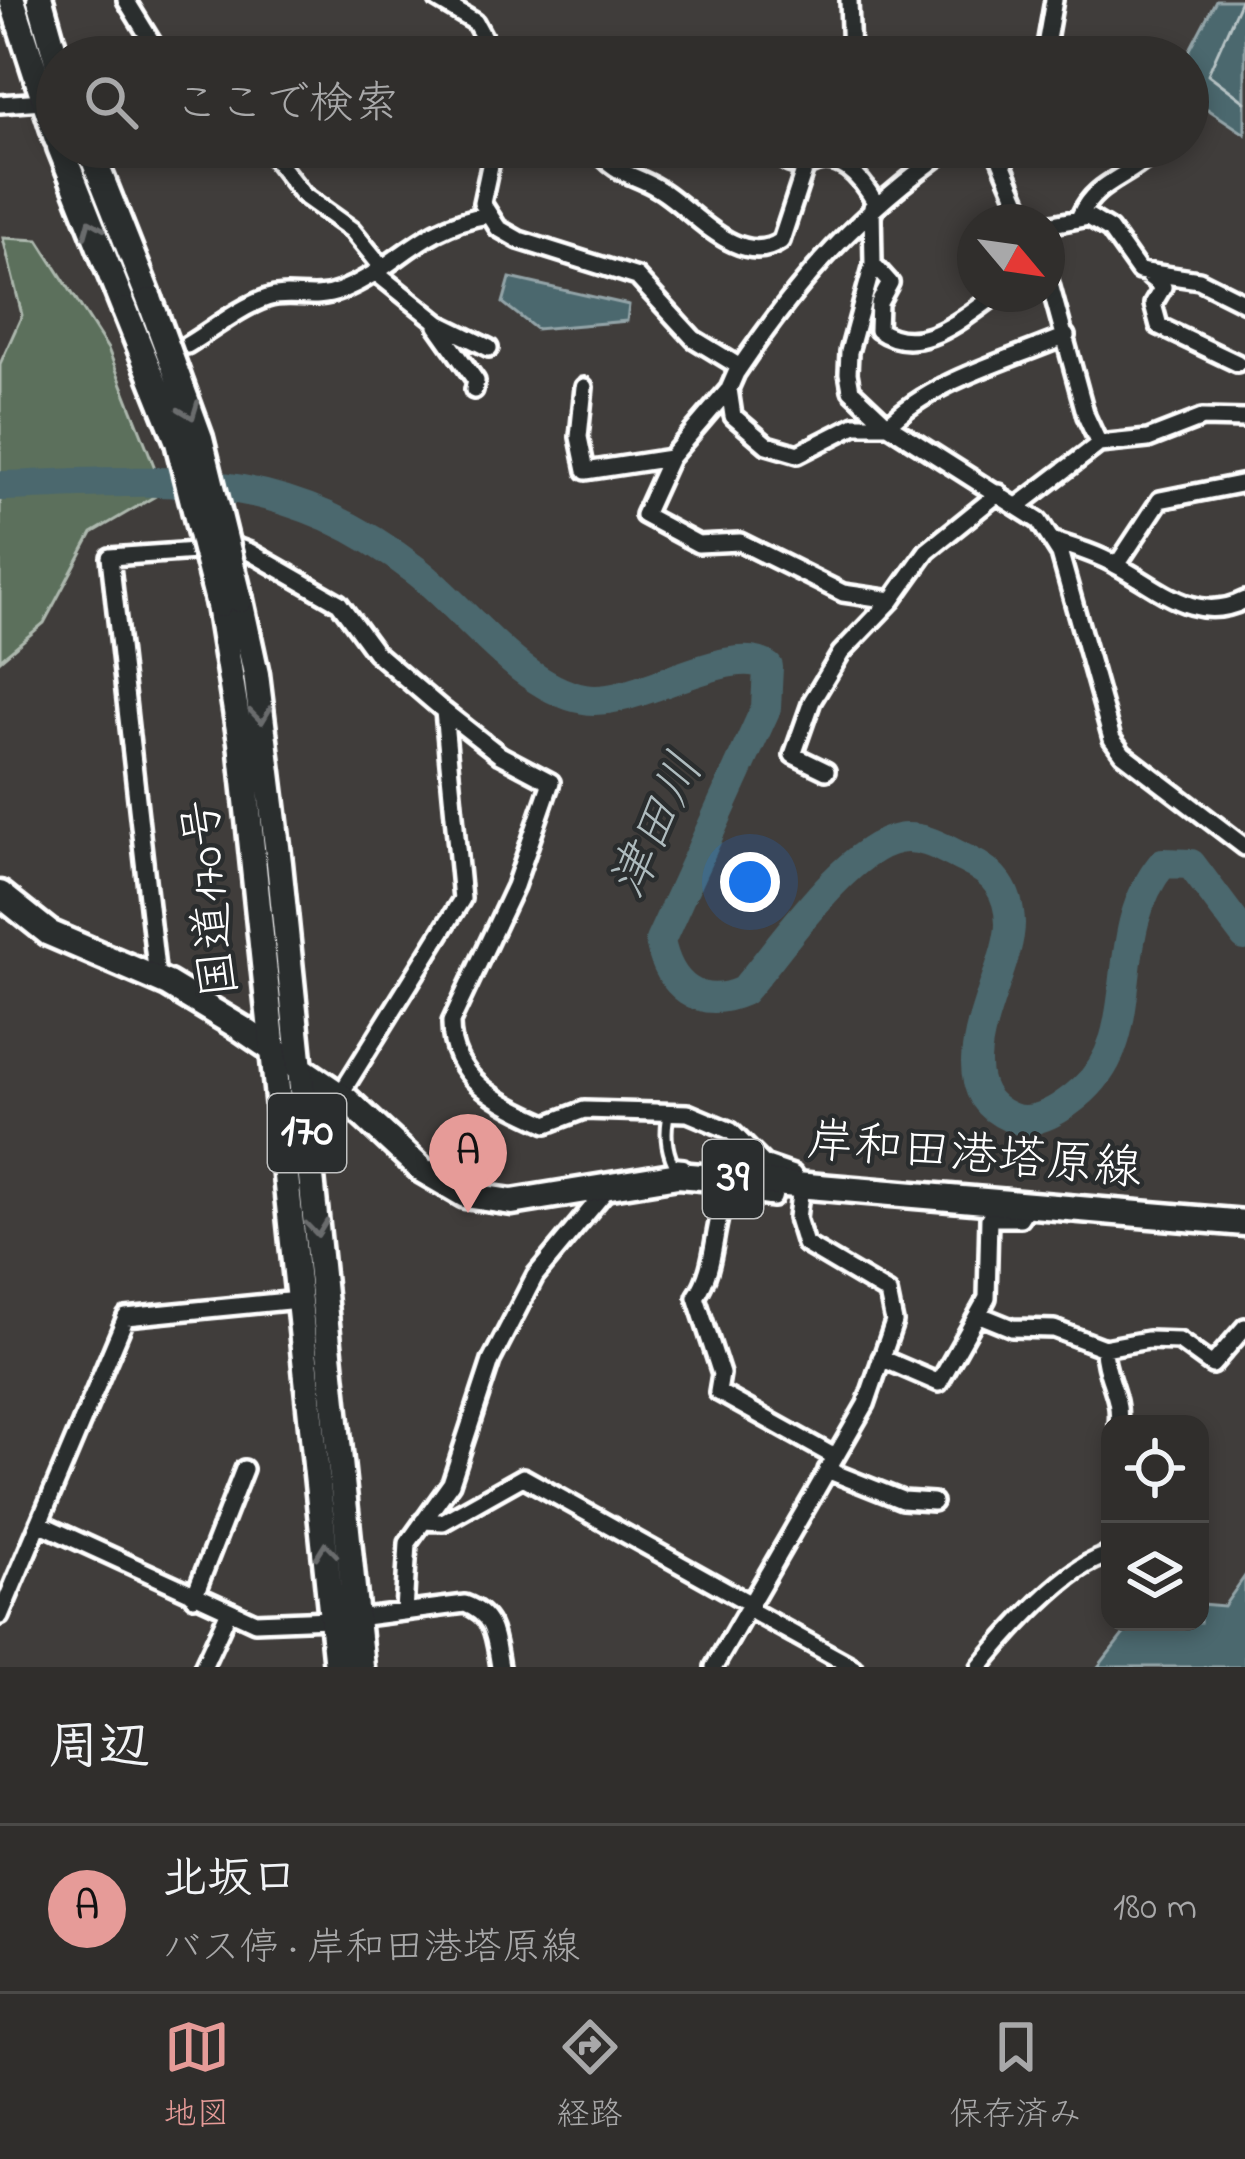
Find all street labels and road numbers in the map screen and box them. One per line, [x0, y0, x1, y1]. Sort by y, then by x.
street label: 国道170号 [168, 795, 258, 1001]
road number: 170 [268, 1094, 346, 1172]
street label: 岸和田港塔原線 [804, 1107, 1144, 1207]
road number: 39 [703, 1140, 763, 1218]

